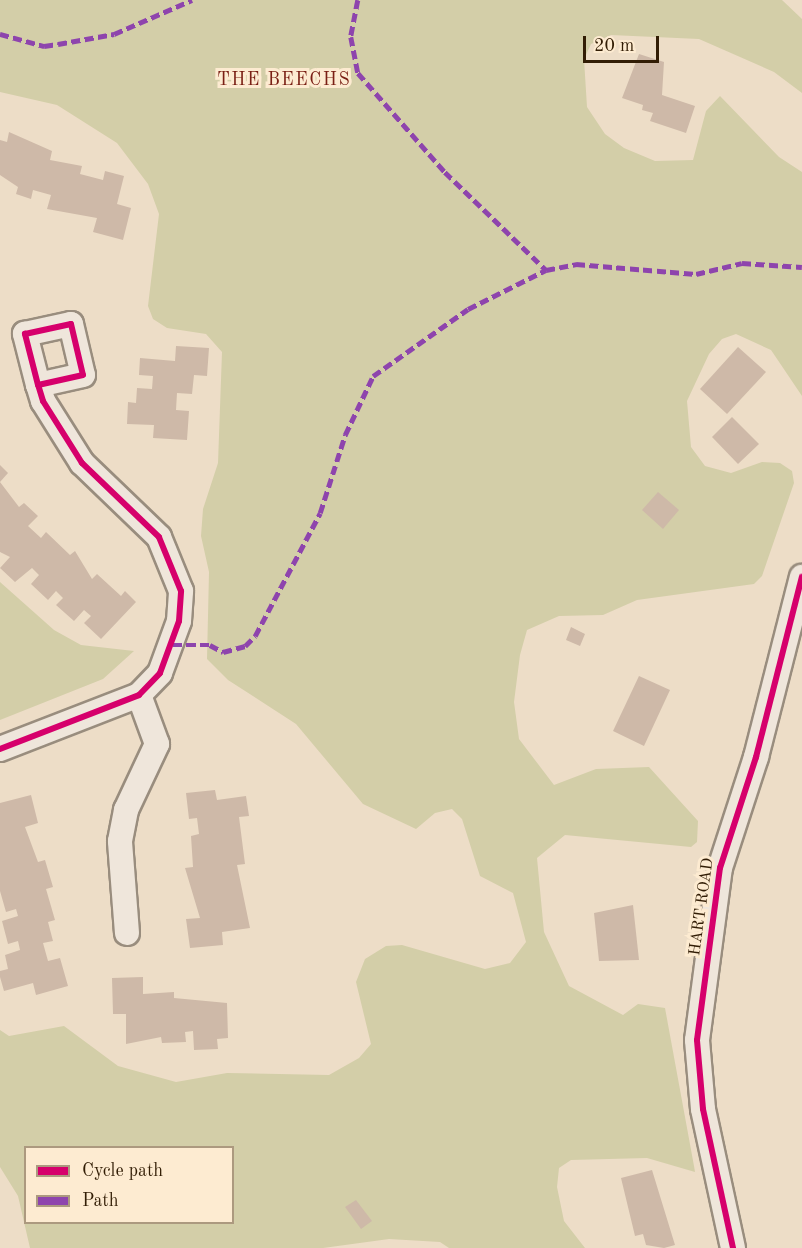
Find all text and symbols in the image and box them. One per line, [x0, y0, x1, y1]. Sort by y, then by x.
scale bar [586, 24, 662, 62]
text: 20 m [594, 37, 634, 55]
district label: THE BEECHS [217, 69, 351, 91]
street label: HART ROAD [686, 857, 718, 957]
legend [24, 1146, 234, 1224]
text: Cycle path [82, 1162, 163, 1180]
text: Path [82, 1192, 118, 1210]

